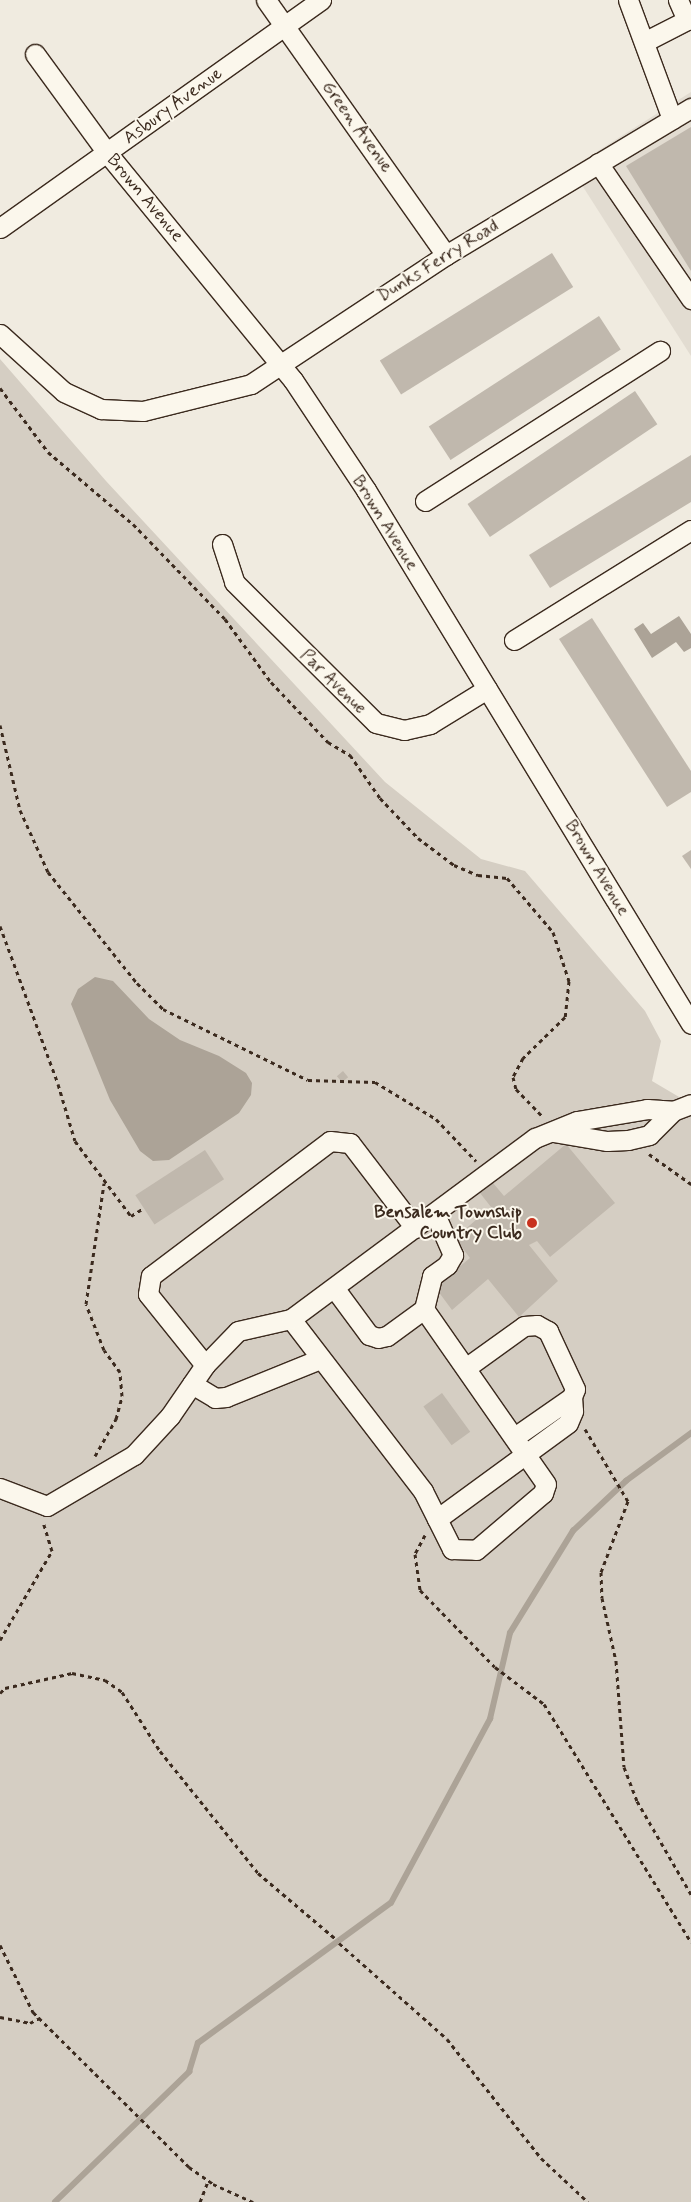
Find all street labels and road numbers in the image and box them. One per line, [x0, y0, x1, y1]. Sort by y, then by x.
street label: Asbury Avenue [120, 63, 226, 149]
street label: Green Avenue [316, 76, 398, 178]
street label: Brown Avenue [102, 149, 188, 247]
street label: Dunks Ferry Road [375, 216, 501, 306]
street label: Brown Avenue [347, 471, 423, 575]
street label: Par Avenue [294, 644, 372, 720]
street label: Brown Avenue [560, 815, 634, 921]

